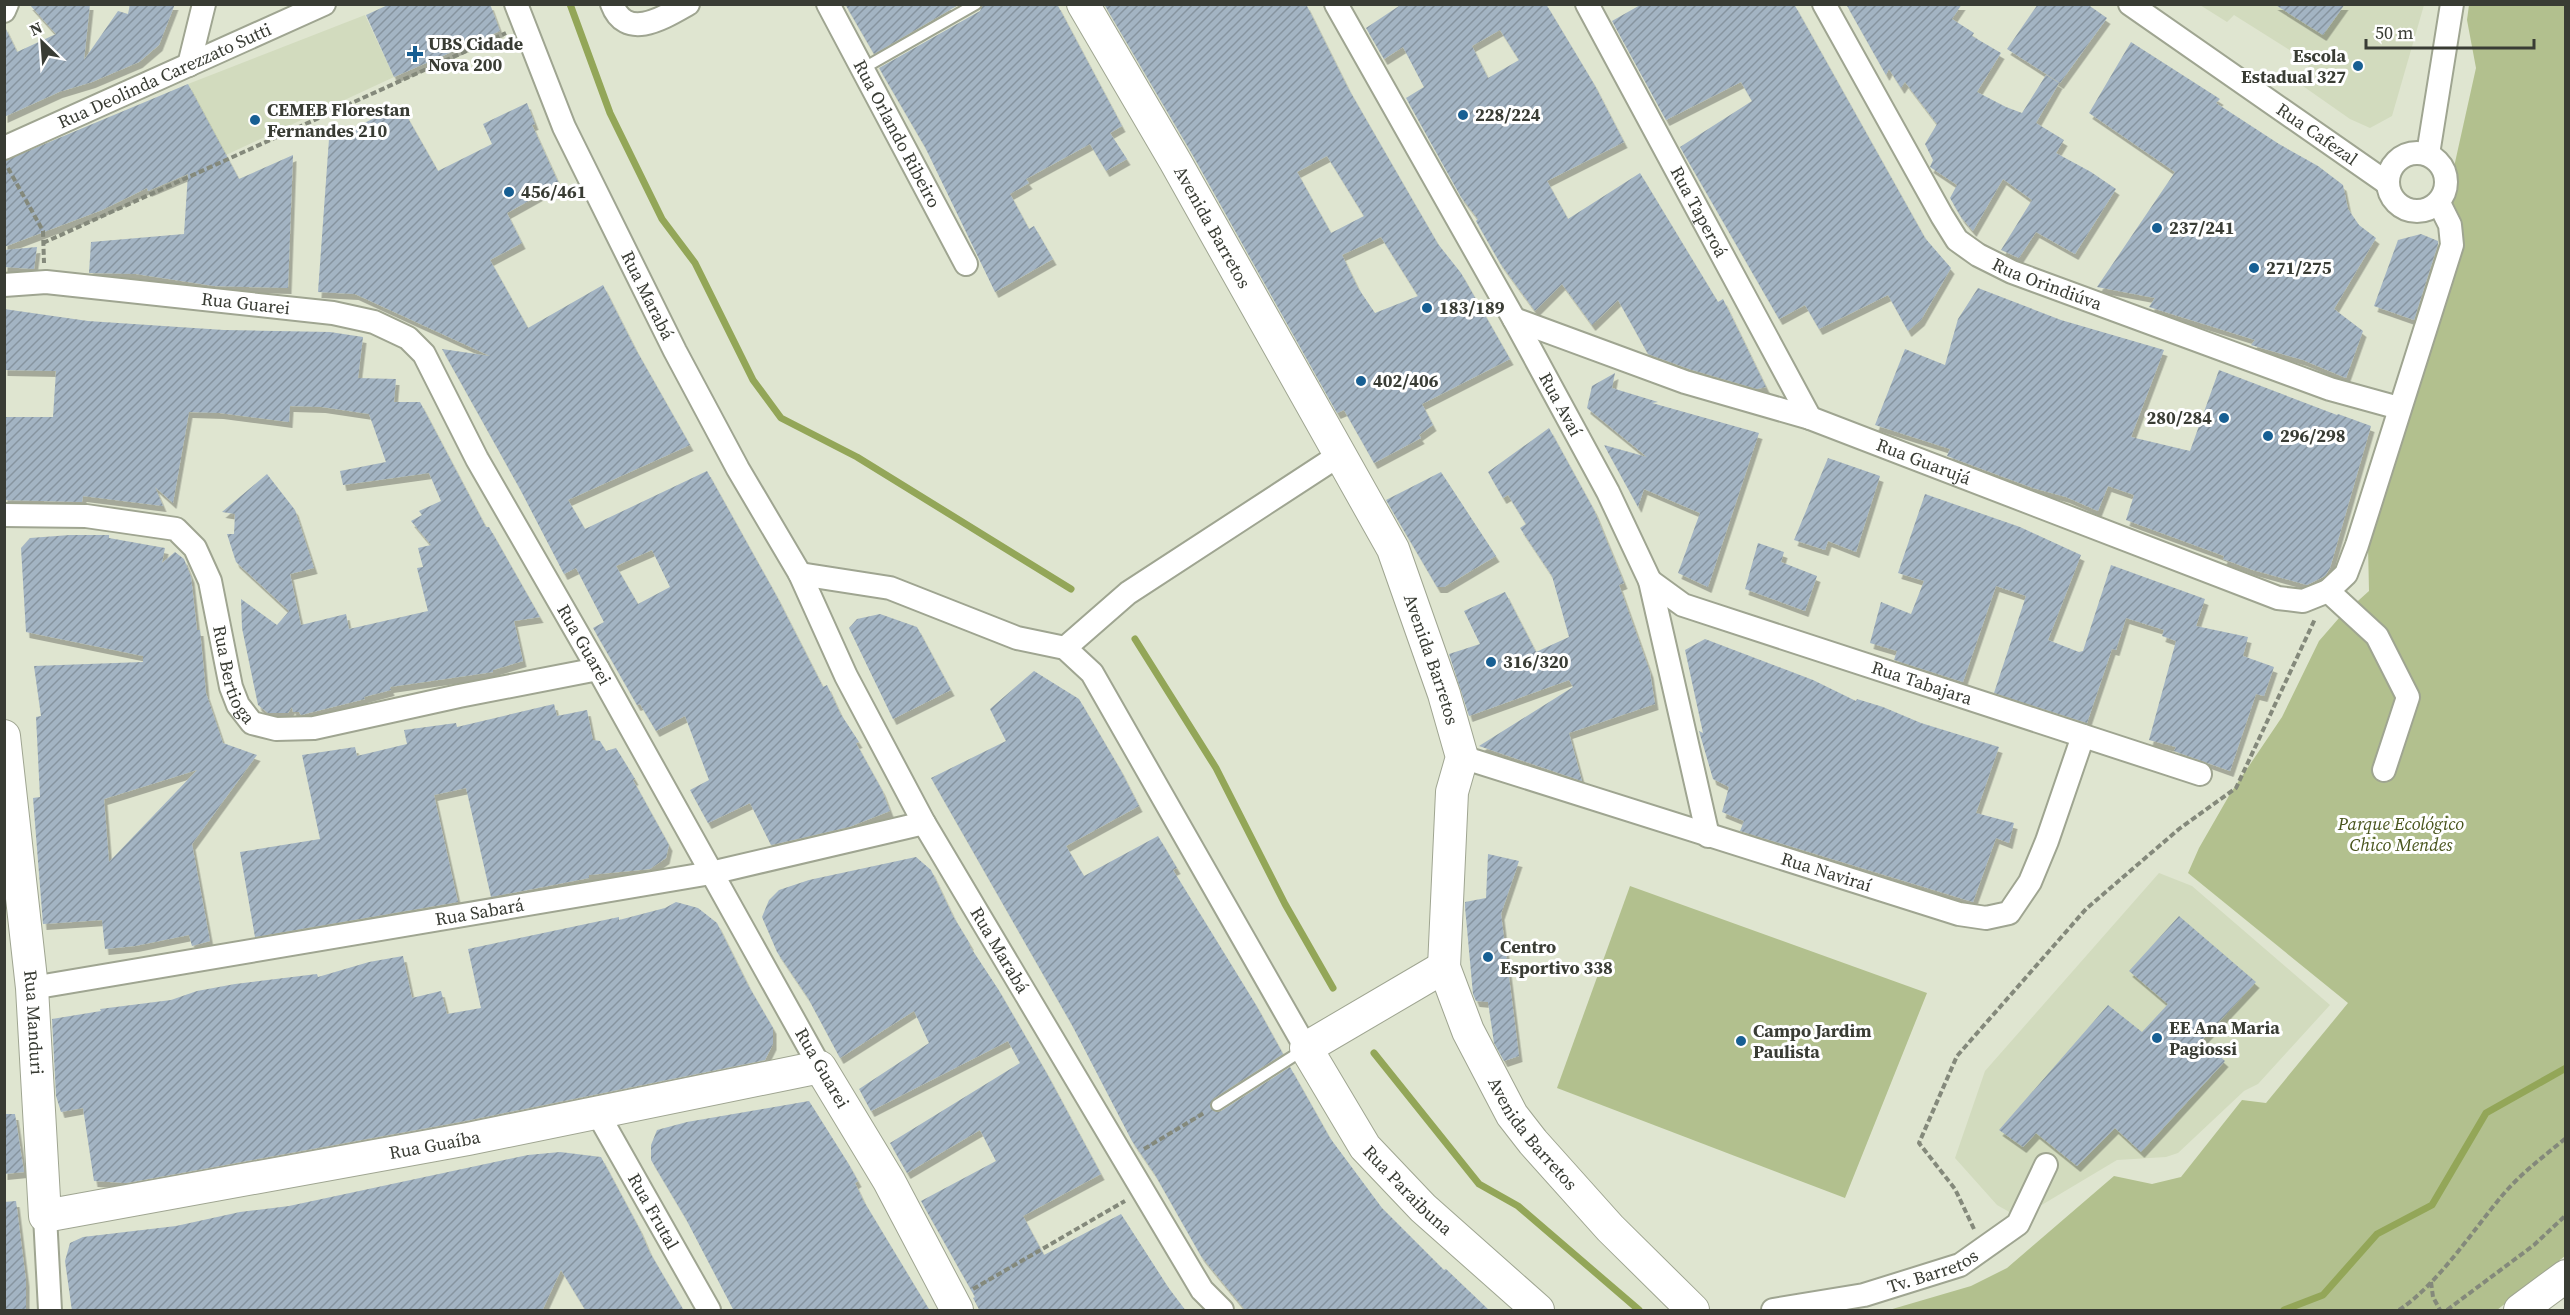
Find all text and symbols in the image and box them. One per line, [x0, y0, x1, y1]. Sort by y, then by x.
north arrow [12, 12, 72, 72]
scale bar [2366, 12, 2534, 50]
text: N [26, 16, 46, 41]
street label: Rua Deolinda Carezzato Sutti [54, 16, 275, 134]
text: 50 m [2375, 20, 2413, 45]
place label: UBS Cidade Nova 200 [428, 31, 523, 77]
place label: Escola Estadual 327 [2241, 43, 2346, 89]
marker: UBS Cidade Nova 200 [406, 45, 424, 63]
street label: Rua Orlando Ribeiro [848, 55, 947, 212]
marker: Escola Estadual 327 [2351, 59, 2365, 73]
place label: CEMEB Florestan Fernandes 210 [267, 97, 410, 143]
street label: Rua Cafezal [2272, 97, 2363, 171]
place label: 228/224 [1475, 102, 1541, 127]
marker: 228/224 [1456, 108, 1470, 122]
marker: CEMEB Florestan Fernandes 210 [248, 113, 262, 127]
street label: Avenida Barretos [1168, 161, 1257, 293]
street label: Rua Taperoá [1665, 162, 1735, 262]
place label: 456/461 [521, 179, 587, 204]
marker: 456/461 [502, 185, 516, 199]
place label: 237/241 [2169, 215, 2235, 240]
marker: 237/241 [2150, 221, 2164, 235]
street label: Rua Marabá [615, 246, 681, 345]
street label: Rua Orindiúva [1988, 251, 2107, 316]
place label: 271/275 [2266, 255, 2332, 280]
marker: 271/275 [2247, 261, 2261, 275]
street label: Rua Guarei [200, 286, 292, 320]
place label: 183/189 [1439, 295, 1505, 320]
marker: 183/189 [1420, 301, 1434, 315]
place label: 402/406 [1373, 368, 1439, 393]
street label: Rua Avaí [1533, 368, 1588, 441]
marker: 402/406 [1354, 374, 1368, 388]
place label: 280/284 [2146, 405, 2212, 430]
marker: 280/284 [2217, 411, 2231, 425]
place label: 296/298 [2280, 423, 2346, 448]
marker: 296/298 [2261, 429, 2275, 443]
street label: Rua Guarujá [1873, 432, 1975, 491]
street label: Avenida Barretos [1398, 591, 1465, 728]
street label: Rua Guarei [551, 600, 617, 689]
street label: Rua Bertioga [207, 623, 262, 730]
place label: 316/320 [1503, 649, 1569, 674]
street label: Rua Tabajara [1868, 654, 1976, 711]
marker: 316/320 [1484, 655, 1498, 669]
park label: Parque Ecológico Chico Mendes [2337, 811, 2464, 857]
street label: Rua Naviraí [1778, 846, 1875, 898]
street label: Rua Sabará [433, 892, 527, 932]
street label: Rua Marabá [965, 902, 1036, 998]
place label: Centro Esportivo 338 [1500, 934, 1613, 980]
marker: Centro Esportivo 338 [1481, 950, 1495, 964]
street label: Rua Manduri [18, 969, 50, 1075]
place label: EE Ana Maria Pagiossi [2169, 1015, 2280, 1061]
place label: Campo Jardim Paulista [1753, 1018, 1872, 1064]
street label: Rua Guarei [789, 1023, 856, 1113]
marker: EE Ana Maria Pagiossi [2150, 1031, 2164, 1045]
marker: Campo Jardim Paulista [1734, 1034, 1748, 1048]
street label: Avenida Barretos [1482, 1072, 1584, 1196]
street label: Rua Guaíba [387, 1124, 483, 1165]
street label: Rua Paraibuna [1358, 1139, 1459, 1241]
street label: Rua Frutal [622, 1169, 685, 1254]
street label: Tv. Barretos [1884, 1243, 1983, 1299]

